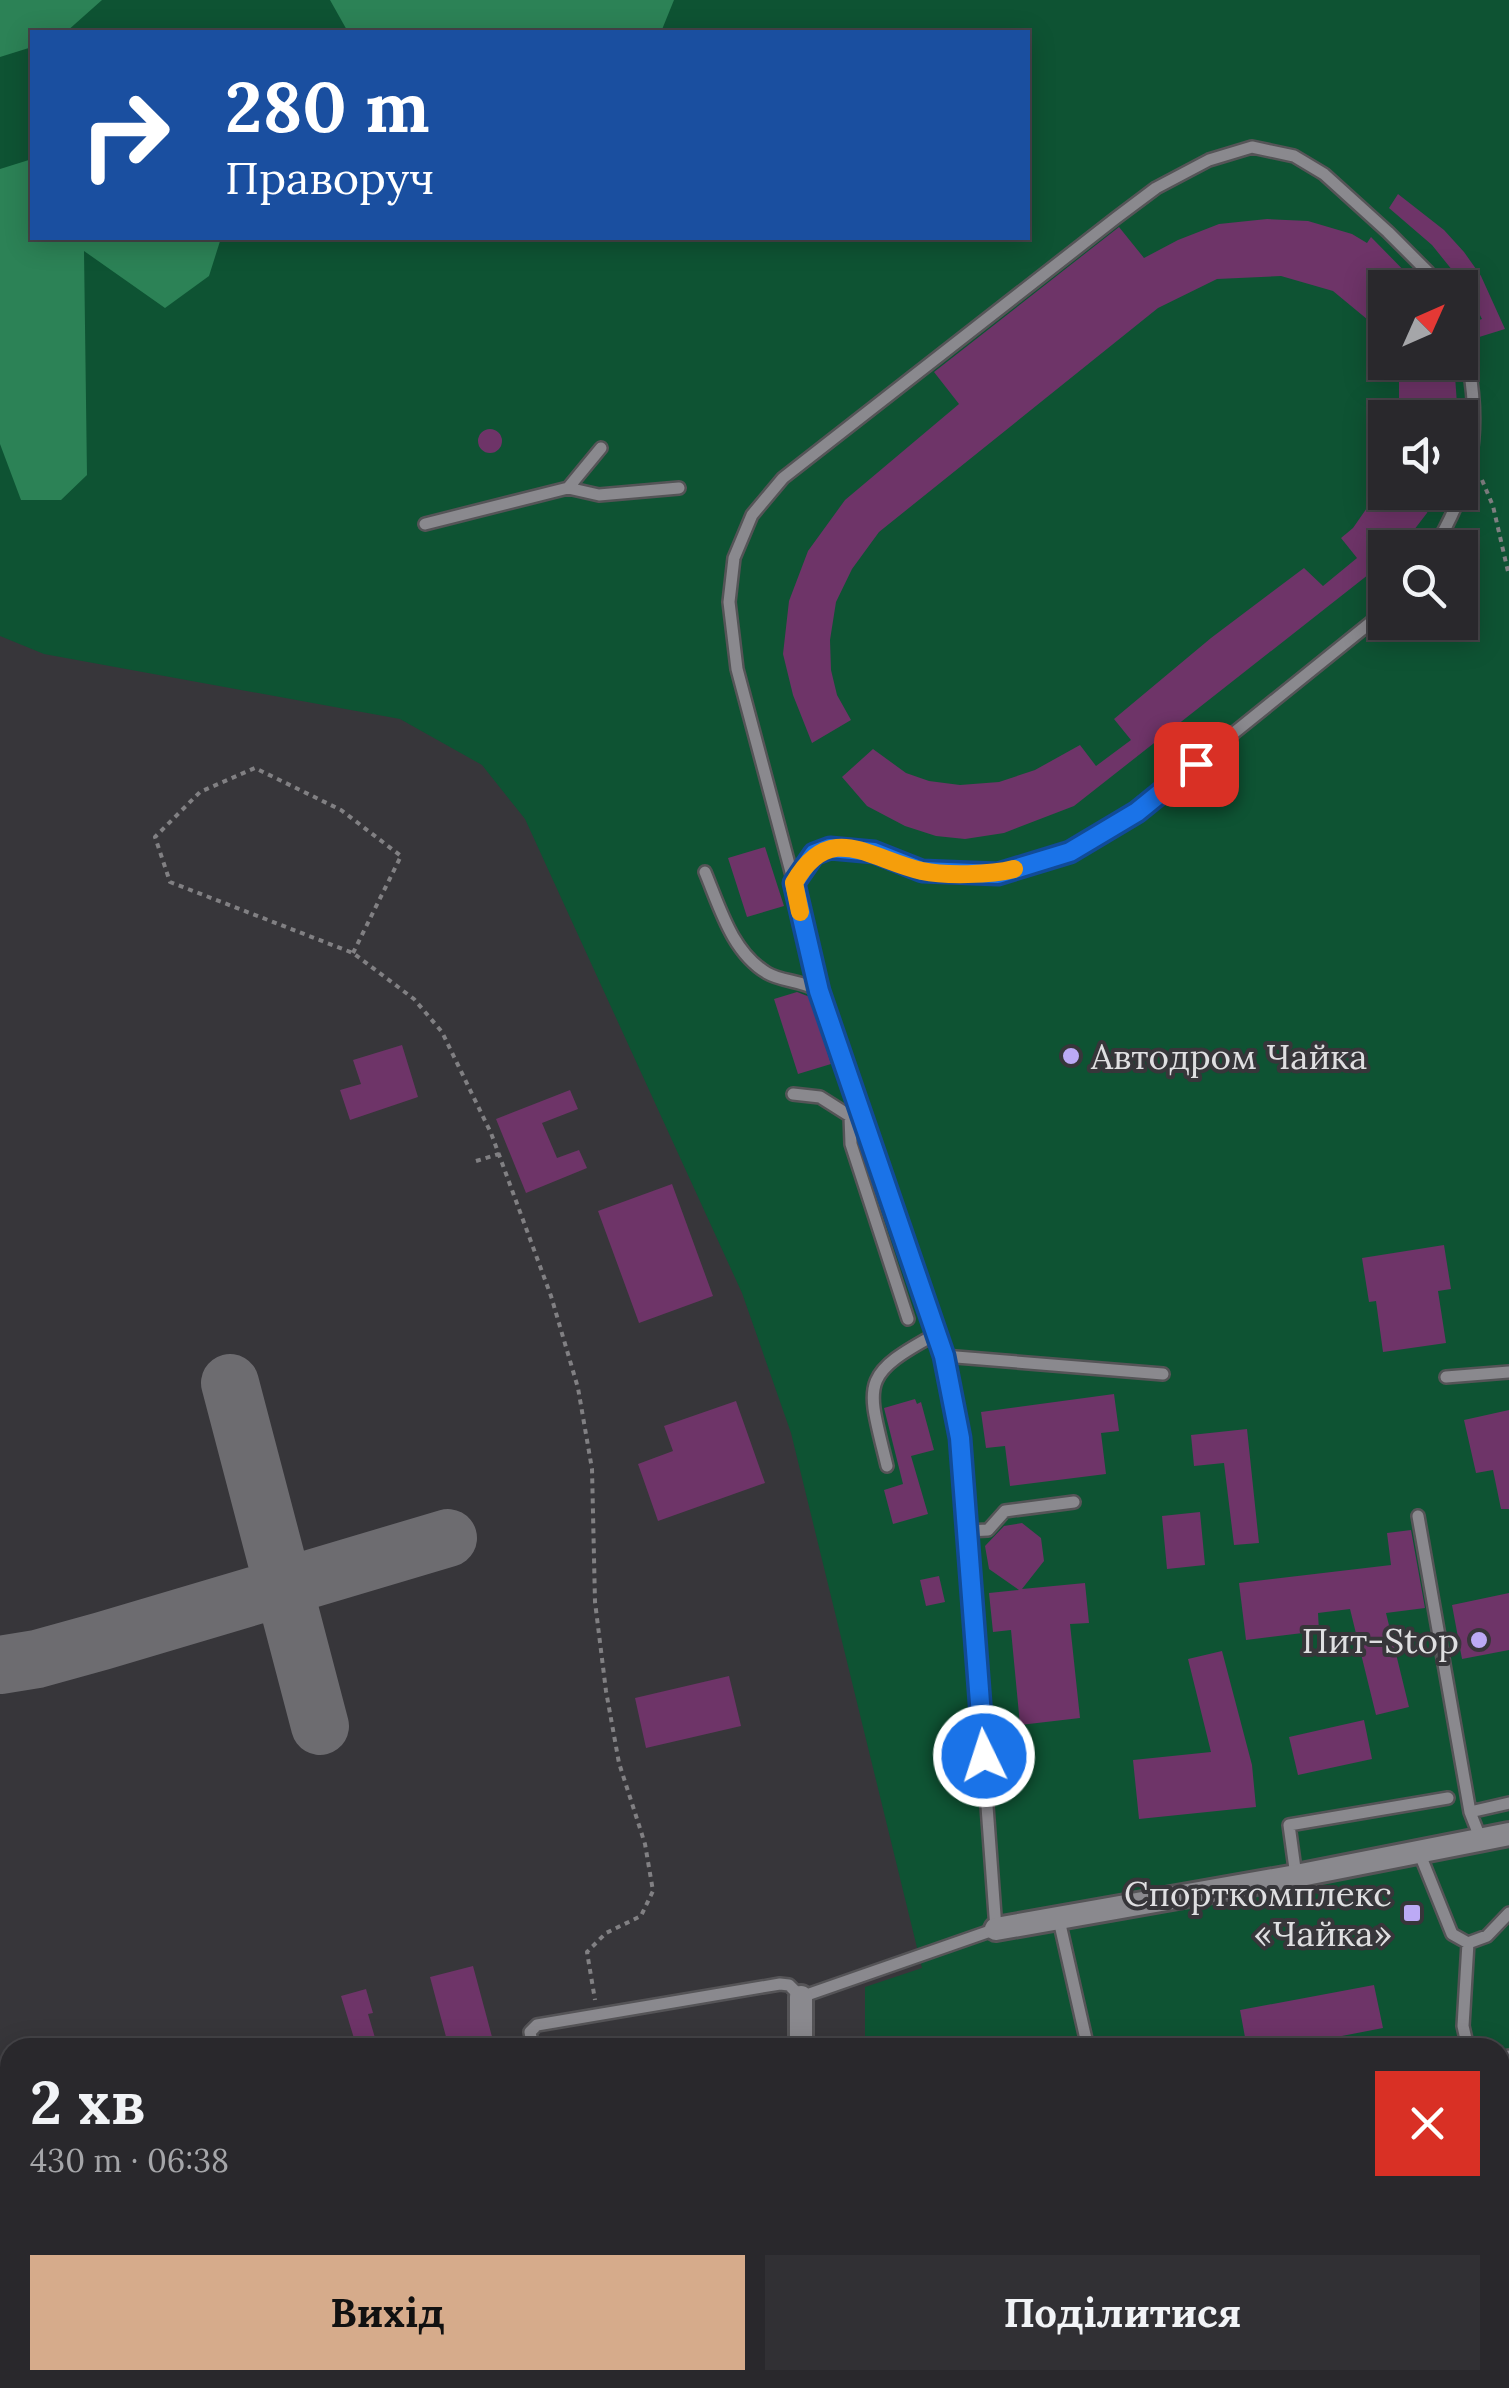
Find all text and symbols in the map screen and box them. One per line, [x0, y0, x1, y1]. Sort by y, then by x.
text: 280 m [225, 62, 430, 151]
icon: right [60, 70, 190, 200]
text: Праворуч [225, 149, 434, 206]
north arrow [1368, 270, 1478, 380]
map controls [1368, 270, 1478, 640]
button: sound [1368, 400, 1478, 510]
button: search [1368, 530, 1478, 640]
pin [1154, 722, 1239, 807]
icon: arrive [1169, 737, 1224, 792]
place label: Автодром Чайка [1090, 1034, 1367, 1079]
marker: Автодром Чайка [1060, 1045, 1082, 1067]
place label: Пит-Stop [1302, 1618, 1459, 1663]
marker: Пит-Stop [1468, 1629, 1490, 1651]
position arrow [932, 1704, 1036, 1808]
place label: Спорткомплекс «Чайка» [1124, 1871, 1392, 1956]
marker: Спорткомплекс «Чайка» [1401, 1902, 1423, 1924]
text: 2 хв [30, 2064, 145, 2140]
button: close [1375, 2071, 1480, 2176]
text: 430 m · 06:38 [30, 2140, 229, 2181]
button: Вихід [30, 2255, 745, 2370]
button: Поділитися [765, 2255, 1480, 2370]

